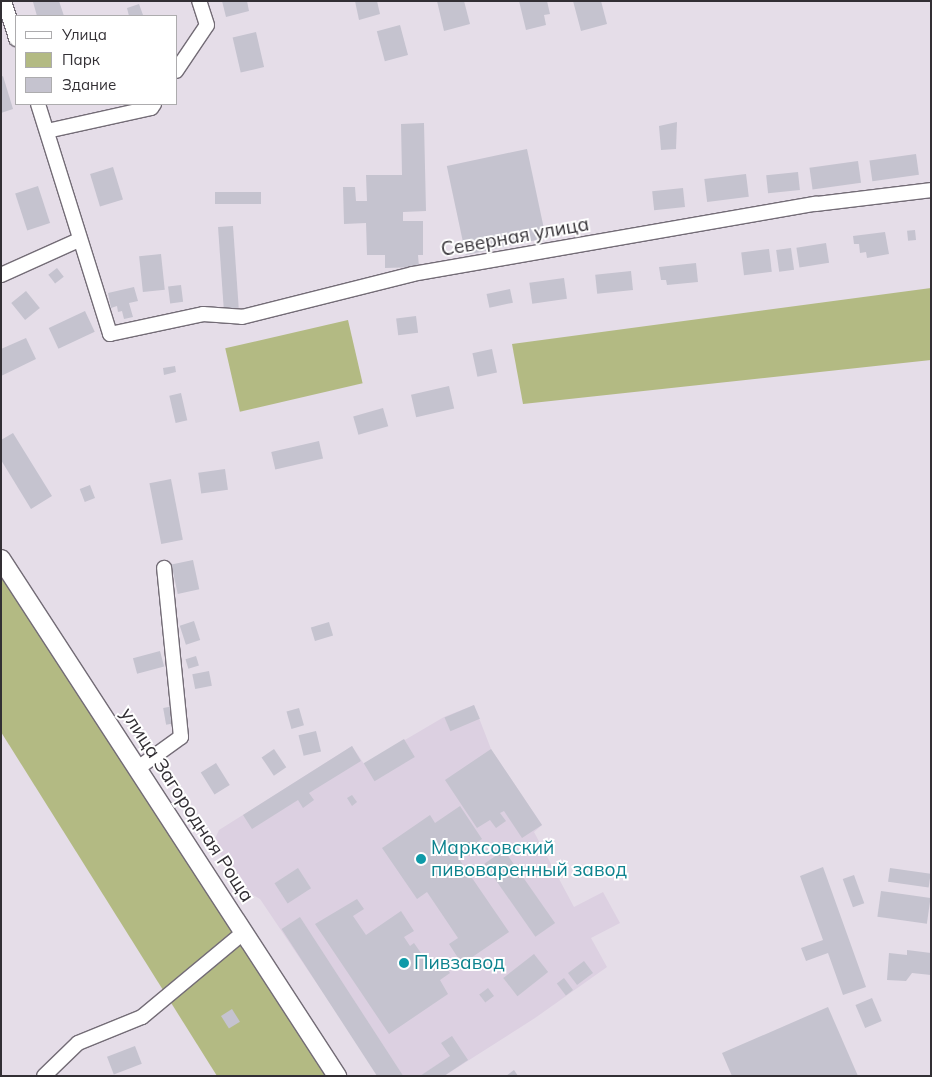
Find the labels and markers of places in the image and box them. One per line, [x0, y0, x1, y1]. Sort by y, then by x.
place label: Марксовский пивоваренный завод [431, 837, 627, 881]
marker: Марксовский пивоваренный завод [415, 853, 427, 865]
place label: Пивзавод [414, 952, 505, 974]
marker: Пивзавод [398, 957, 410, 969]

